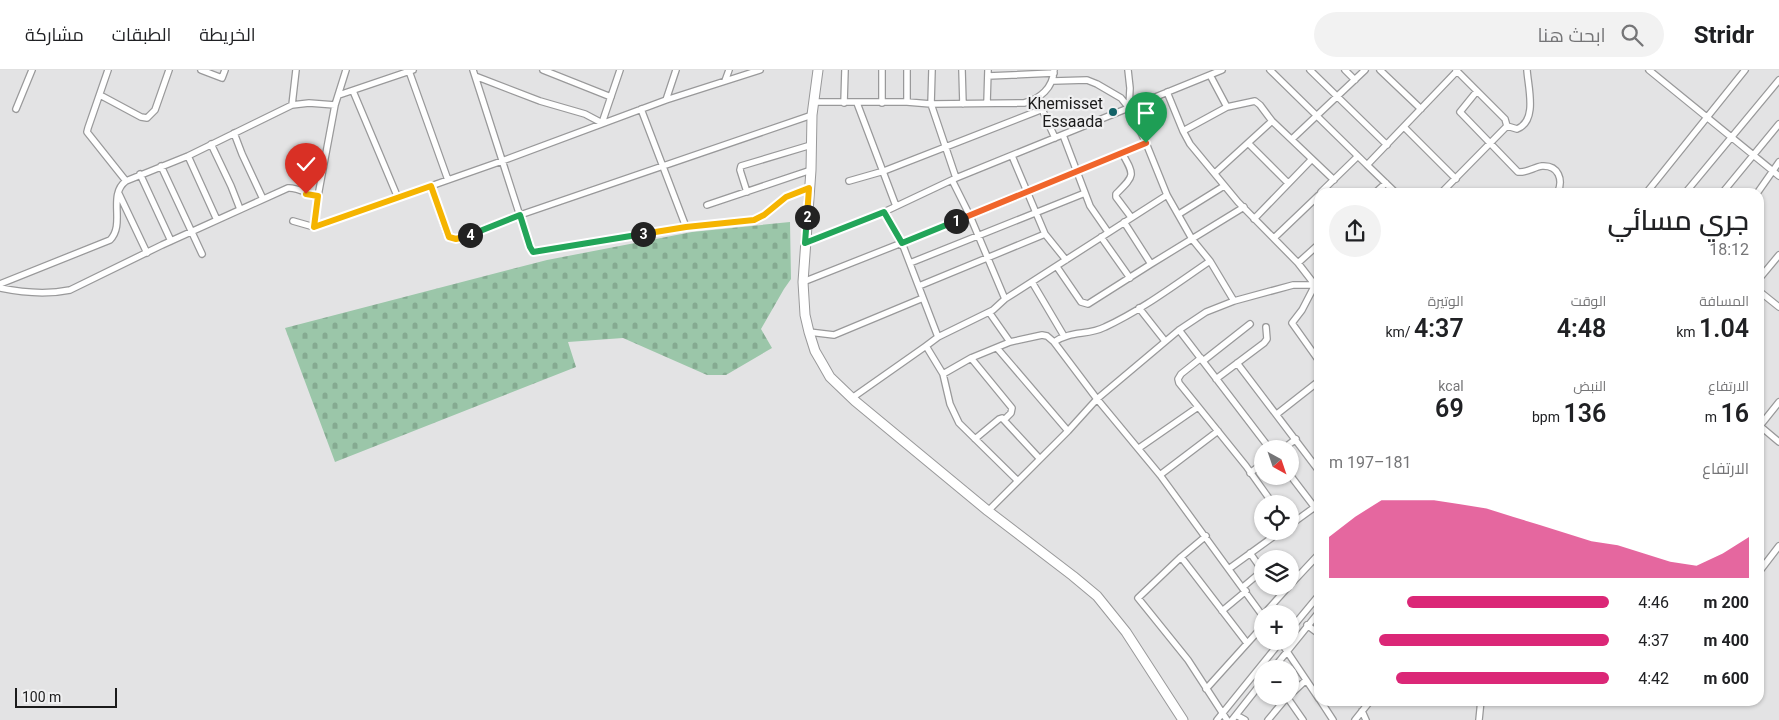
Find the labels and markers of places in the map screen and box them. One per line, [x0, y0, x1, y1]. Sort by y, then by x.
pin [1125, 92, 1167, 143]
place label: Khemisset Essaada [1028, 94, 1103, 131]
marker: Khemisset Essaada [1107, 106, 1119, 118]
pin [285, 143, 327, 194]
pin: 2 [794, 204, 820, 230]
pin: 1 [944, 208, 968, 234]
pin: 4 [458, 222, 482, 248]
pin: 3 [630, 222, 656, 246]

